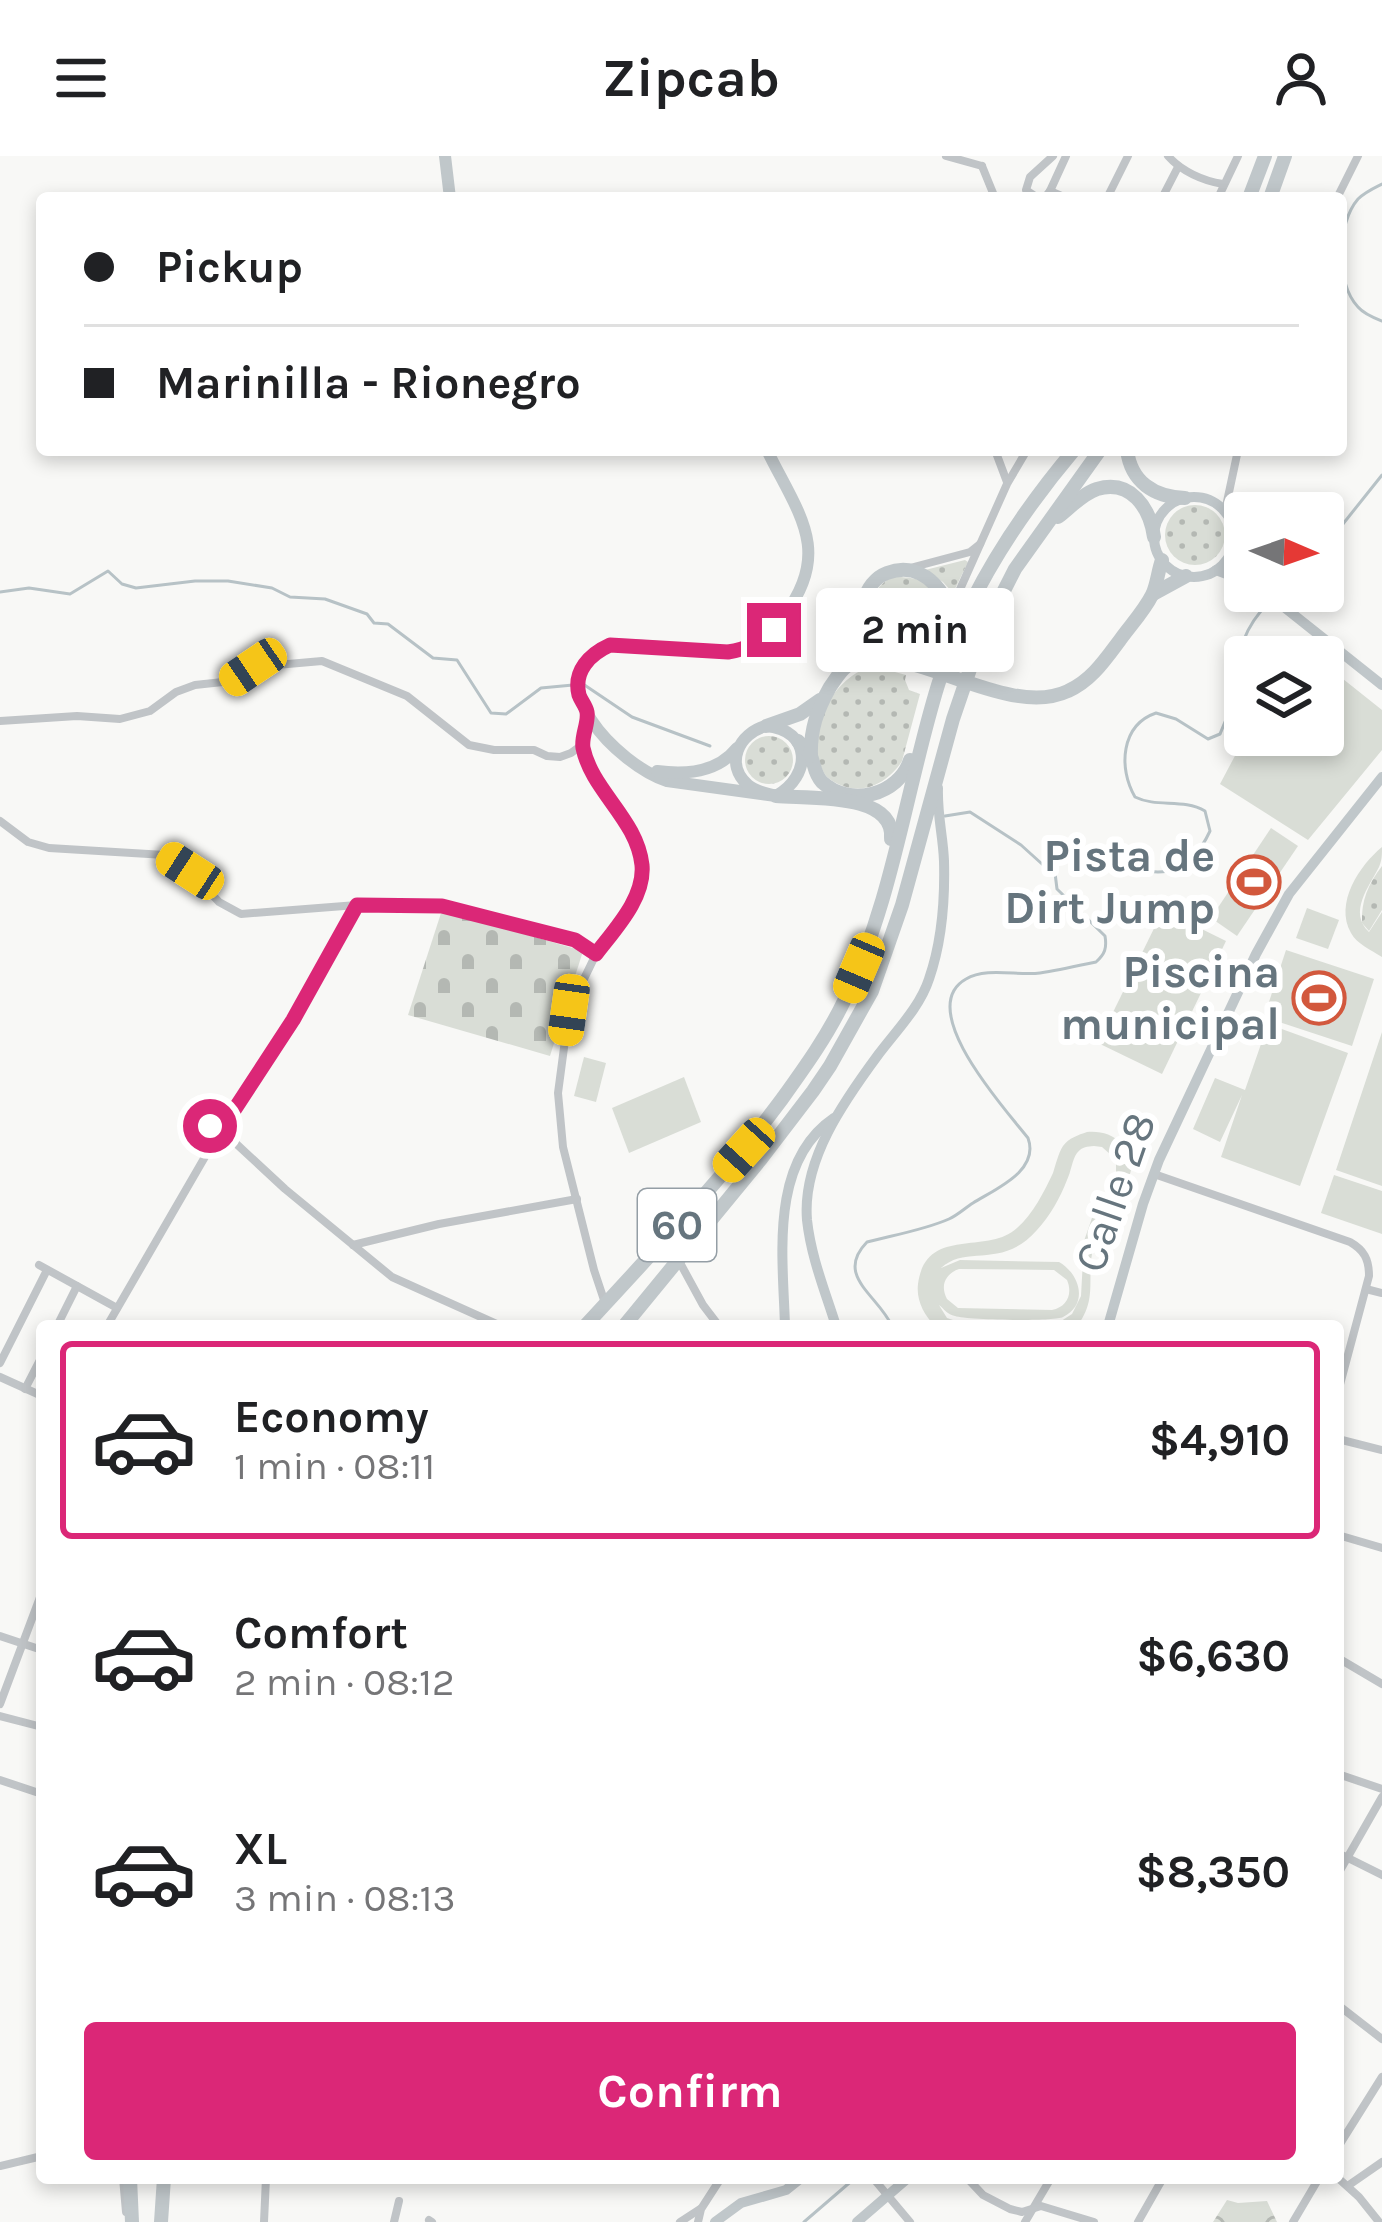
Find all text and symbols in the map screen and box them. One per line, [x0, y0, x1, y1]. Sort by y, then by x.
icon: menu [48, 45, 114, 111]
icon: person [1268, 45, 1334, 111]
text: Zipcab [602, 46, 780, 110]
text: Pickup [156, 241, 303, 293]
text: Marinilla - Rionegro [156, 357, 581, 409]
north arrow [1224, 492, 1344, 612]
map controls [1224, 492, 1344, 756]
callout: 2 min [816, 588, 1014, 672]
route end [747, 603, 801, 657]
text: 2 min [861, 607, 969, 653]
car [213, 632, 293, 702]
button: layers [1224, 636, 1344, 756]
place label: Pista de Dirt Jump [1004, 830, 1215, 934]
car [150, 836, 230, 906]
sports icon: Pista de Dirt Jump [1226, 854, 1282, 910]
car [828, 928, 890, 1008]
place label: Piscina municipal [1060, 946, 1280, 1050]
sports icon: Piscina municipal [1291, 970, 1347, 1026]
car [546, 972, 592, 1048]
route start [183, 1099, 237, 1153]
street label: Calle 28 [1064, 1105, 1166, 1279]
car [707, 1111, 781, 1189]
road number: 60 [638, 1189, 716, 1261]
icon: car [90, 1386, 198, 1494]
text: Economy [234, 1391, 429, 1443]
text: $4,910 [1149, 1414, 1290, 1466]
text: 1 min · 08:11 [234, 1443, 435, 1489]
icon: car [90, 1602, 198, 1710]
text: Comfort [234, 1607, 408, 1659]
text: $6,630 [1137, 1630, 1290, 1682]
text: 2 min · 08:12 [234, 1659, 455, 1705]
icon: car [90, 1818, 198, 1926]
text: XL [234, 1823, 287, 1875]
text: $8,350 [1136, 1846, 1290, 1898]
text: 3 min · 08:13 [234, 1875, 455, 1921]
button: Confirm [84, 2022, 1296, 2160]

